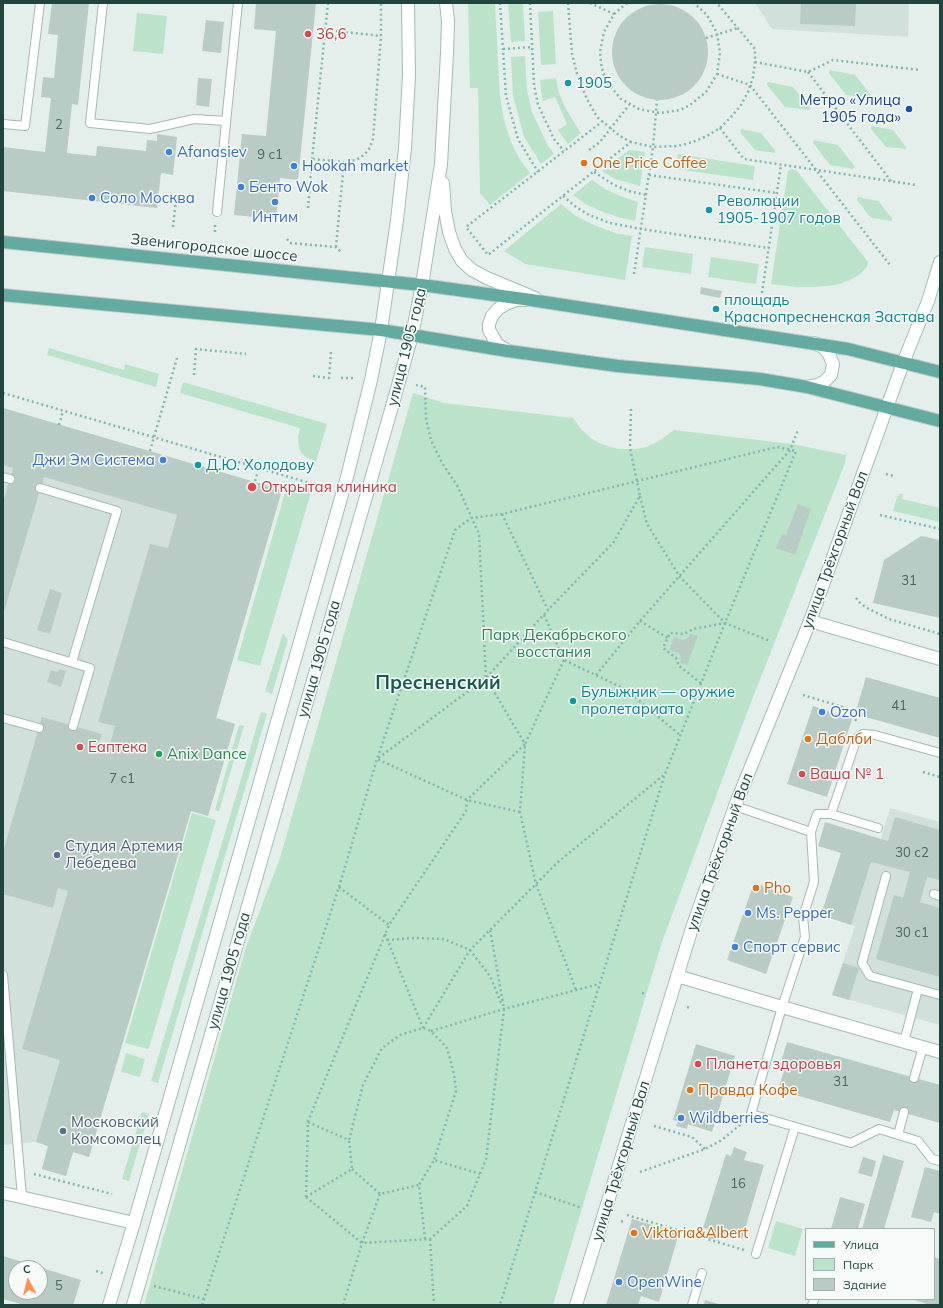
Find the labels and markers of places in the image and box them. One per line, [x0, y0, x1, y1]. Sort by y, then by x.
place label: 36,6 [316, 25, 346, 43]
marker: 36,6 [303, 29, 313, 39]
place label: 1905 [576, 74, 612, 92]
marker: 1905 [563, 78, 573, 88]
place label: Метро «Улица 1905 года» [800, 91, 901, 126]
marker: Метро «Улица 1905 года» [904, 104, 914, 114]
place label: Afanasiev [177, 143, 247, 161]
marker: Afanasiev [164, 147, 174, 157]
place label: One Price Coffee [592, 154, 707, 172]
place label: Hookah market [302, 157, 409, 175]
marker: One Price Coffee [579, 158, 589, 168]
marker: Hookah market [289, 161, 299, 171]
place label: Бенто Wok [249, 178, 328, 196]
marker: Бенто Wok [236, 182, 246, 192]
place label: Соло Москва [100, 189, 195, 207]
place label: Революции 1905-1907 годов [717, 192, 841, 227]
marker: Соло Москва [87, 193, 97, 203]
marker: Интим [270, 197, 280, 207]
marker: Революции 1905-1907 годов [704, 205, 714, 215]
place label: Интим [252, 208, 298, 226]
place label: площадь Краснопресненская Застава [724, 291, 935, 326]
marker: площадь Краснопресненская Застава [711, 304, 721, 314]
place label: Джи Эм Система [33, 451, 155, 469]
marker: Джи Эм Система [158, 455, 168, 465]
place label: Д.Ю. Холодову [206, 456, 314, 474]
marker: Д.Ю. Холодову [193, 460, 203, 470]
place label: Открытая клиника [261, 478, 397, 496]
marker: Открытая клиника [246, 481, 258, 493]
place label: Булыжник — оружие пролетариата [581, 683, 735, 718]
marker: Булыжник — оружие пролетариата [568, 696, 578, 706]
place label: Ozon [830, 703, 867, 721]
marker: Ozon [817, 707, 827, 717]
place label: Даблби [816, 730, 872, 748]
marker: Даблби [803, 734, 813, 744]
place label: Еаптека [88, 738, 147, 756]
marker: Еаптека [75, 742, 85, 752]
place label: Anix Dance [167, 745, 247, 763]
marker: Anix Dance [154, 749, 164, 759]
place label: Ваша № 1 [810, 765, 884, 783]
marker: Ваша № 1 [797, 769, 807, 779]
place label: Студия Артемия Лебедева [65, 837, 183, 872]
marker: Студия Артемия Лебедева [52, 850, 62, 860]
place label: Pho [764, 879, 791, 897]
marker: Pho [751, 883, 761, 893]
place label: Ms. Pepper [756, 904, 833, 922]
marker: Ms. Pepper [743, 908, 753, 918]
place label: Спорт сервис [743, 938, 841, 956]
marker: Спорт сервис [730, 942, 740, 952]
place label: Планета здоровья [706, 1055, 841, 1073]
marker: Планета здоровья [693, 1059, 703, 1069]
place label: Правда Кофе [698, 1081, 798, 1099]
marker: Правда Кофе [685, 1085, 695, 1095]
place label: Wildberries [689, 1109, 769, 1127]
place label: Московский Комсомолец [71, 1113, 161, 1148]
marker: Wildberries [676, 1113, 686, 1123]
marker: Московский Комсомолец [58, 1126, 68, 1136]
place label: Viktoria&Albert [642, 1224, 748, 1242]
marker: Viktoria&Albert [629, 1228, 639, 1238]
place label: OpenWine [627, 1273, 702, 1291]
marker: OpenWine [614, 1277, 624, 1287]

